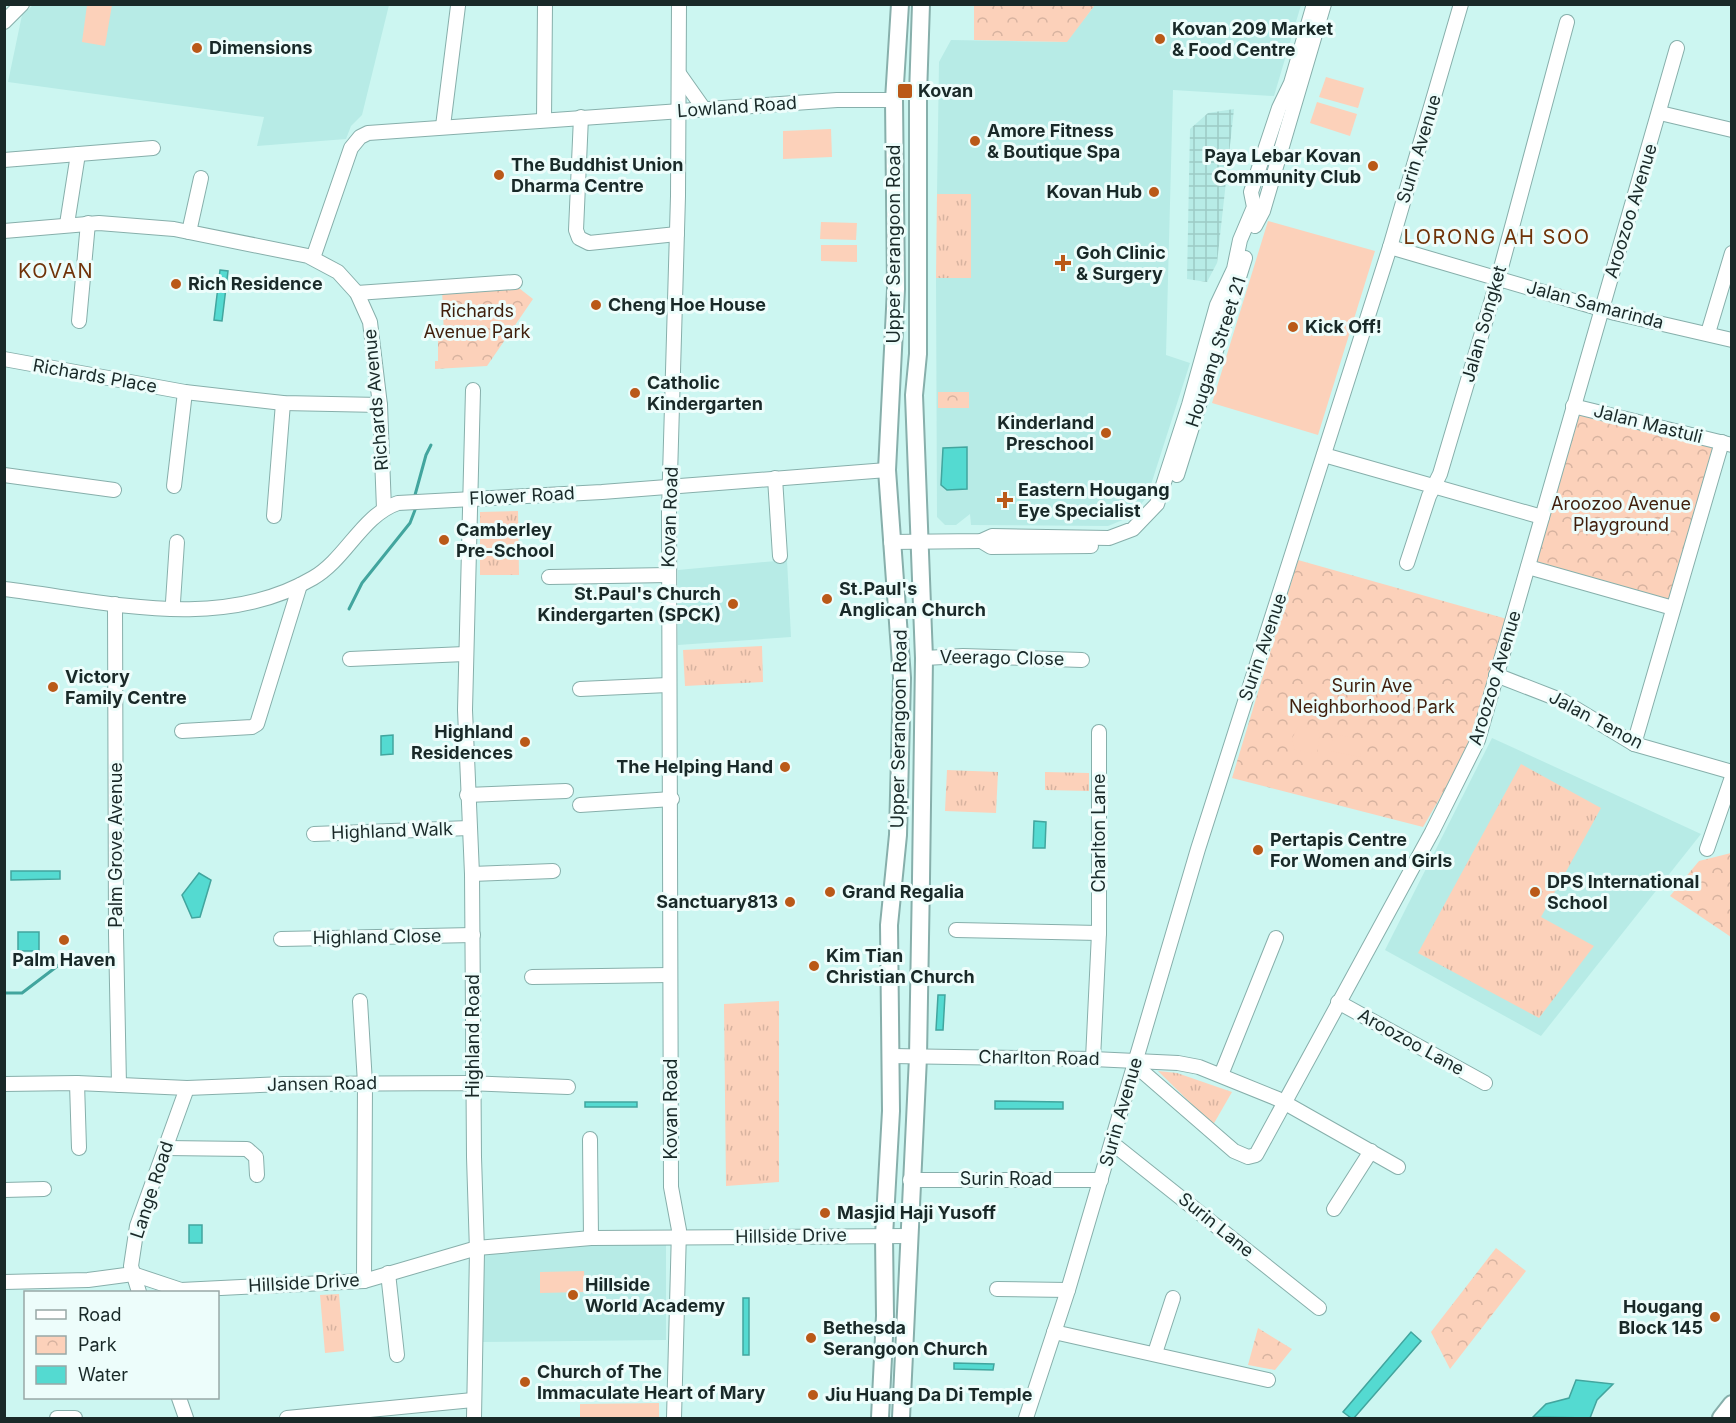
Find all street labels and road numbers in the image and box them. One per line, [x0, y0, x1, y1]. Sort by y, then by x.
street label: Lowland Road [676, 92, 798, 121]
street label: Surin Avenue [1392, 92, 1445, 206]
street label: Aroozoo Avenue [1600, 141, 1661, 281]
street label: Upper Serangoon Road [883, 144, 904, 344]
street label: Jalan Songket [1457, 263, 1510, 385]
street label: Hougang Street 21 [1181, 274, 1250, 430]
street label: Jalan Samarinda [1524, 276, 1666, 333]
street label: Richards Avenue [359, 328, 392, 472]
street label: Richards Place [31, 354, 159, 397]
street label: Jalan Mastuli [1591, 400, 1705, 447]
street label: Kovan Road [657, 466, 682, 568]
street label: Flower Road [469, 482, 575, 509]
street label: Surin Avenue [1234, 590, 1291, 703]
street label: Aroozoo Avenue [1464, 608, 1525, 748]
street label: Upper Serangoon Road [886, 629, 911, 829]
street label: Veerago Close [940, 646, 1064, 669]
street label: Jalan Tenon [1546, 686, 1647, 753]
street label: Palm Grove Avenue [105, 762, 126, 928]
street label: Charlton Lane [1088, 773, 1109, 893]
street label: Highland Walk [331, 818, 453, 843]
street label: Highland Close [312, 925, 442, 948]
street label: Highland Road [462, 974, 483, 1098]
street label: Aroozoo Lane [1355, 1004, 1468, 1079]
street label: Charlton Road [978, 1046, 1100, 1069]
street label: Surin Avenue [1095, 1055, 1146, 1169]
street label: Kovan Road [660, 1058, 681, 1160]
street label: Jansen Road [267, 1072, 377, 1095]
street label: Lange Road [126, 1139, 177, 1241]
street label: Surin Road [960, 1168, 1052, 1189]
street label: Surin Lane [1174, 1188, 1258, 1261]
street label: Hillside Drive [735, 1224, 847, 1247]
street label: Hillside Drive [248, 1269, 360, 1296]

